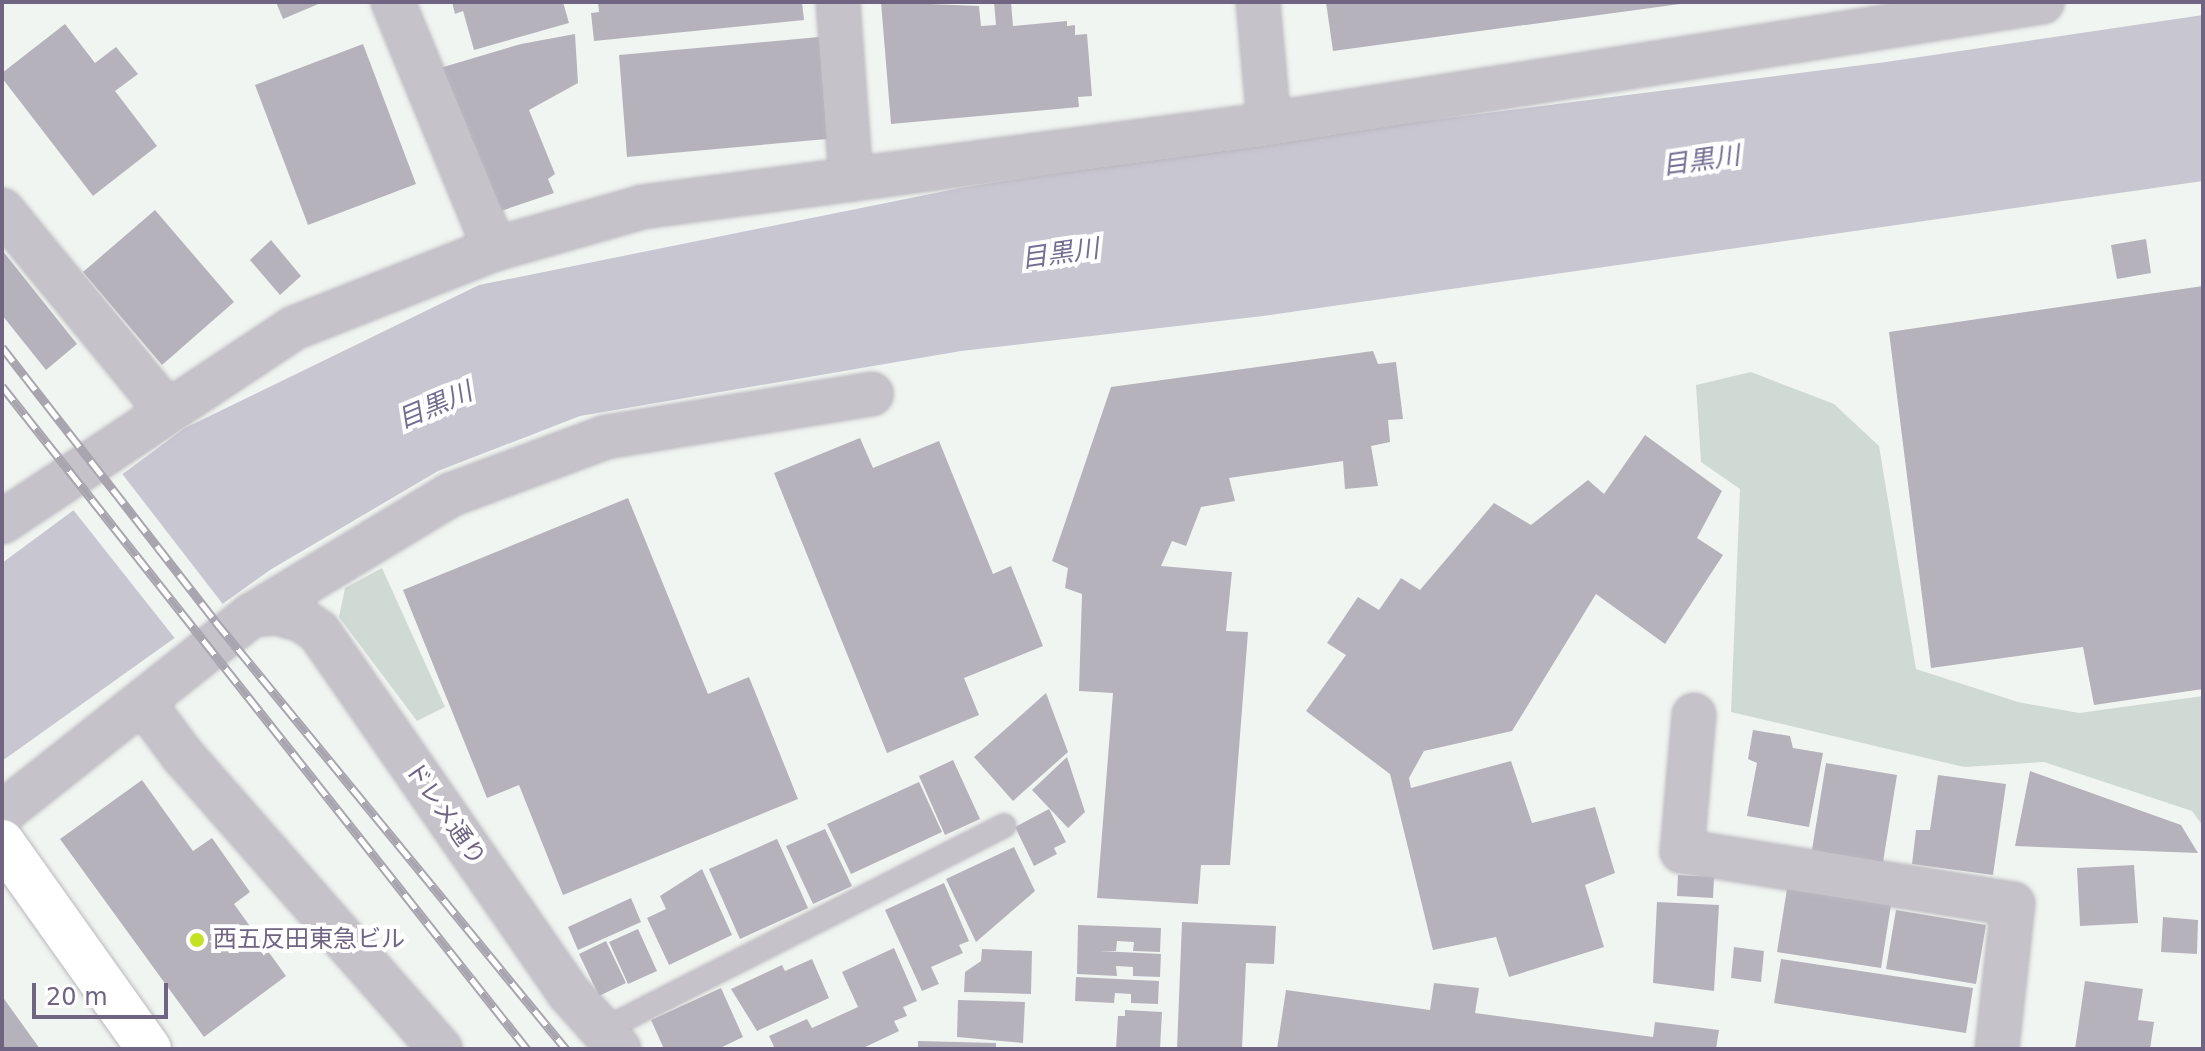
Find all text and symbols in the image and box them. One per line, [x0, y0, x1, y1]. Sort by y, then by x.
water label: 目黒川 [1660, 140, 1742, 182]
water label: 目黒川 [1019, 233, 1101, 275]
water label: 目黒川 [393, 376, 477, 436]
street label: ドレメ通り [399, 757, 491, 871]
place label: 西五反田東急ビル [213, 926, 405, 954]
marker: 西五反田東急ビル [188, 931, 206, 949]
scale bar [36, 967, 172, 1017]
text: 20 m [46, 983, 108, 1011]

